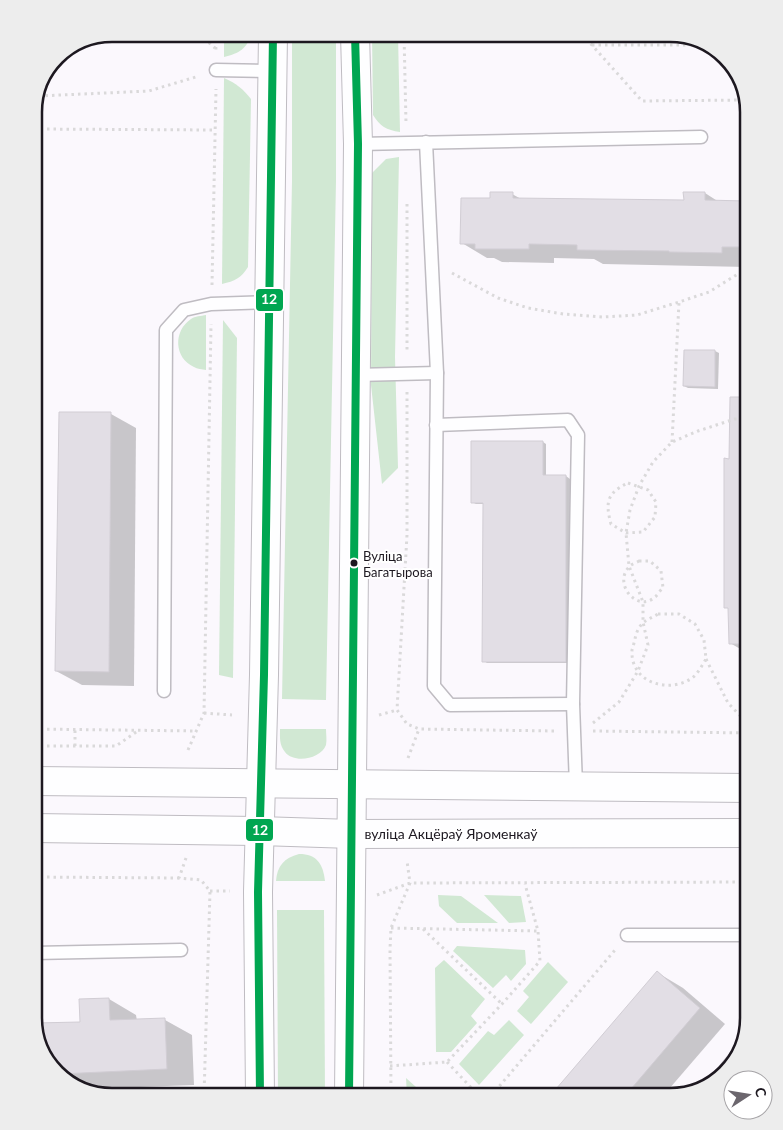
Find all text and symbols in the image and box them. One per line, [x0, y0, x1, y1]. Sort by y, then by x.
line badge: 12 [255, 288, 284, 312]
text: 12 [261, 290, 277, 307]
place label: Вуліца Багатырова [363, 548, 433, 580]
marker: Вуліца Багатырова [349, 558, 359, 568]
line badge: 12 [245, 818, 274, 842]
text: 12 [252, 821, 268, 838]
street label: вуліца Акцёраў Яроменкаў [364, 825, 538, 842]
north arrow [723, 1070, 773, 1120]
text: С [752, 1086, 771, 1099]

